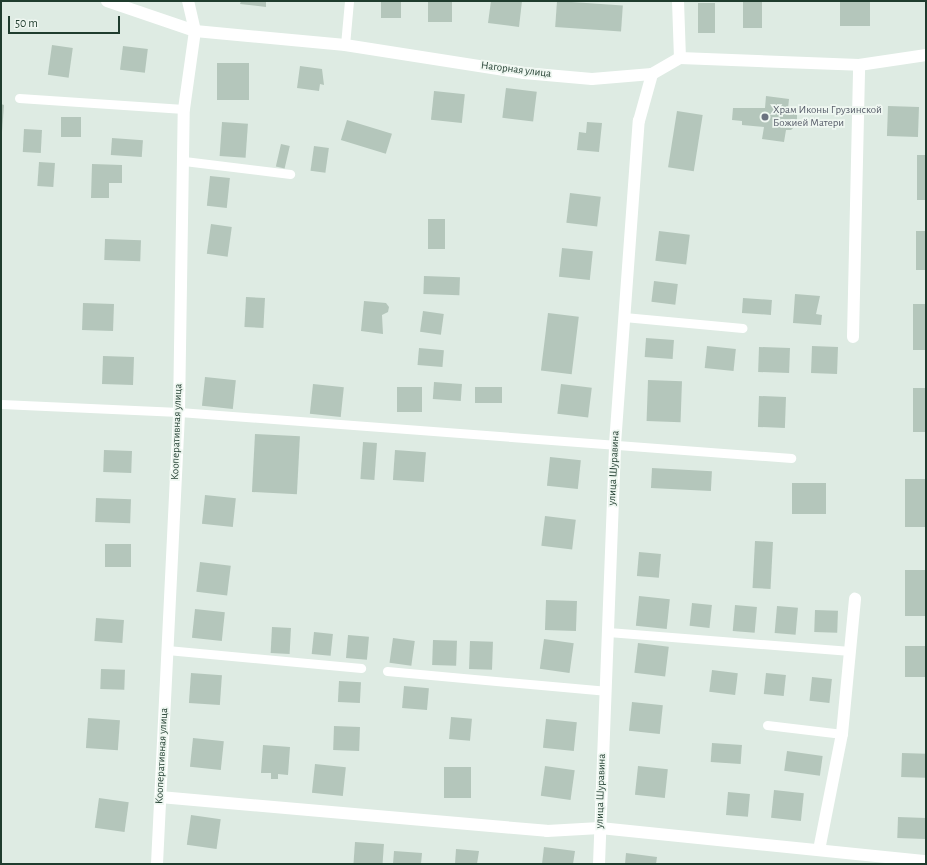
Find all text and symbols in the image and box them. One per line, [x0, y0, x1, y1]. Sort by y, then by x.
scale bar [10, 8, 122, 34]
text: 50 m [15, 17, 38, 29]
street label: Нагорная улица [480, 59, 552, 81]
place label: Храм Иконы Грузинской Божией Матери [773, 104, 882, 130]
marker: Храм Иконы Грузинской Божией Матери [760, 112, 770, 122]
street label: Кооперативная улица [169, 384, 185, 480]
street label: улица Шуравина [605, 430, 623, 506]
street label: Кооперативная улица [153, 707, 171, 805]
street label: улица Шуравина [593, 753, 609, 829]

